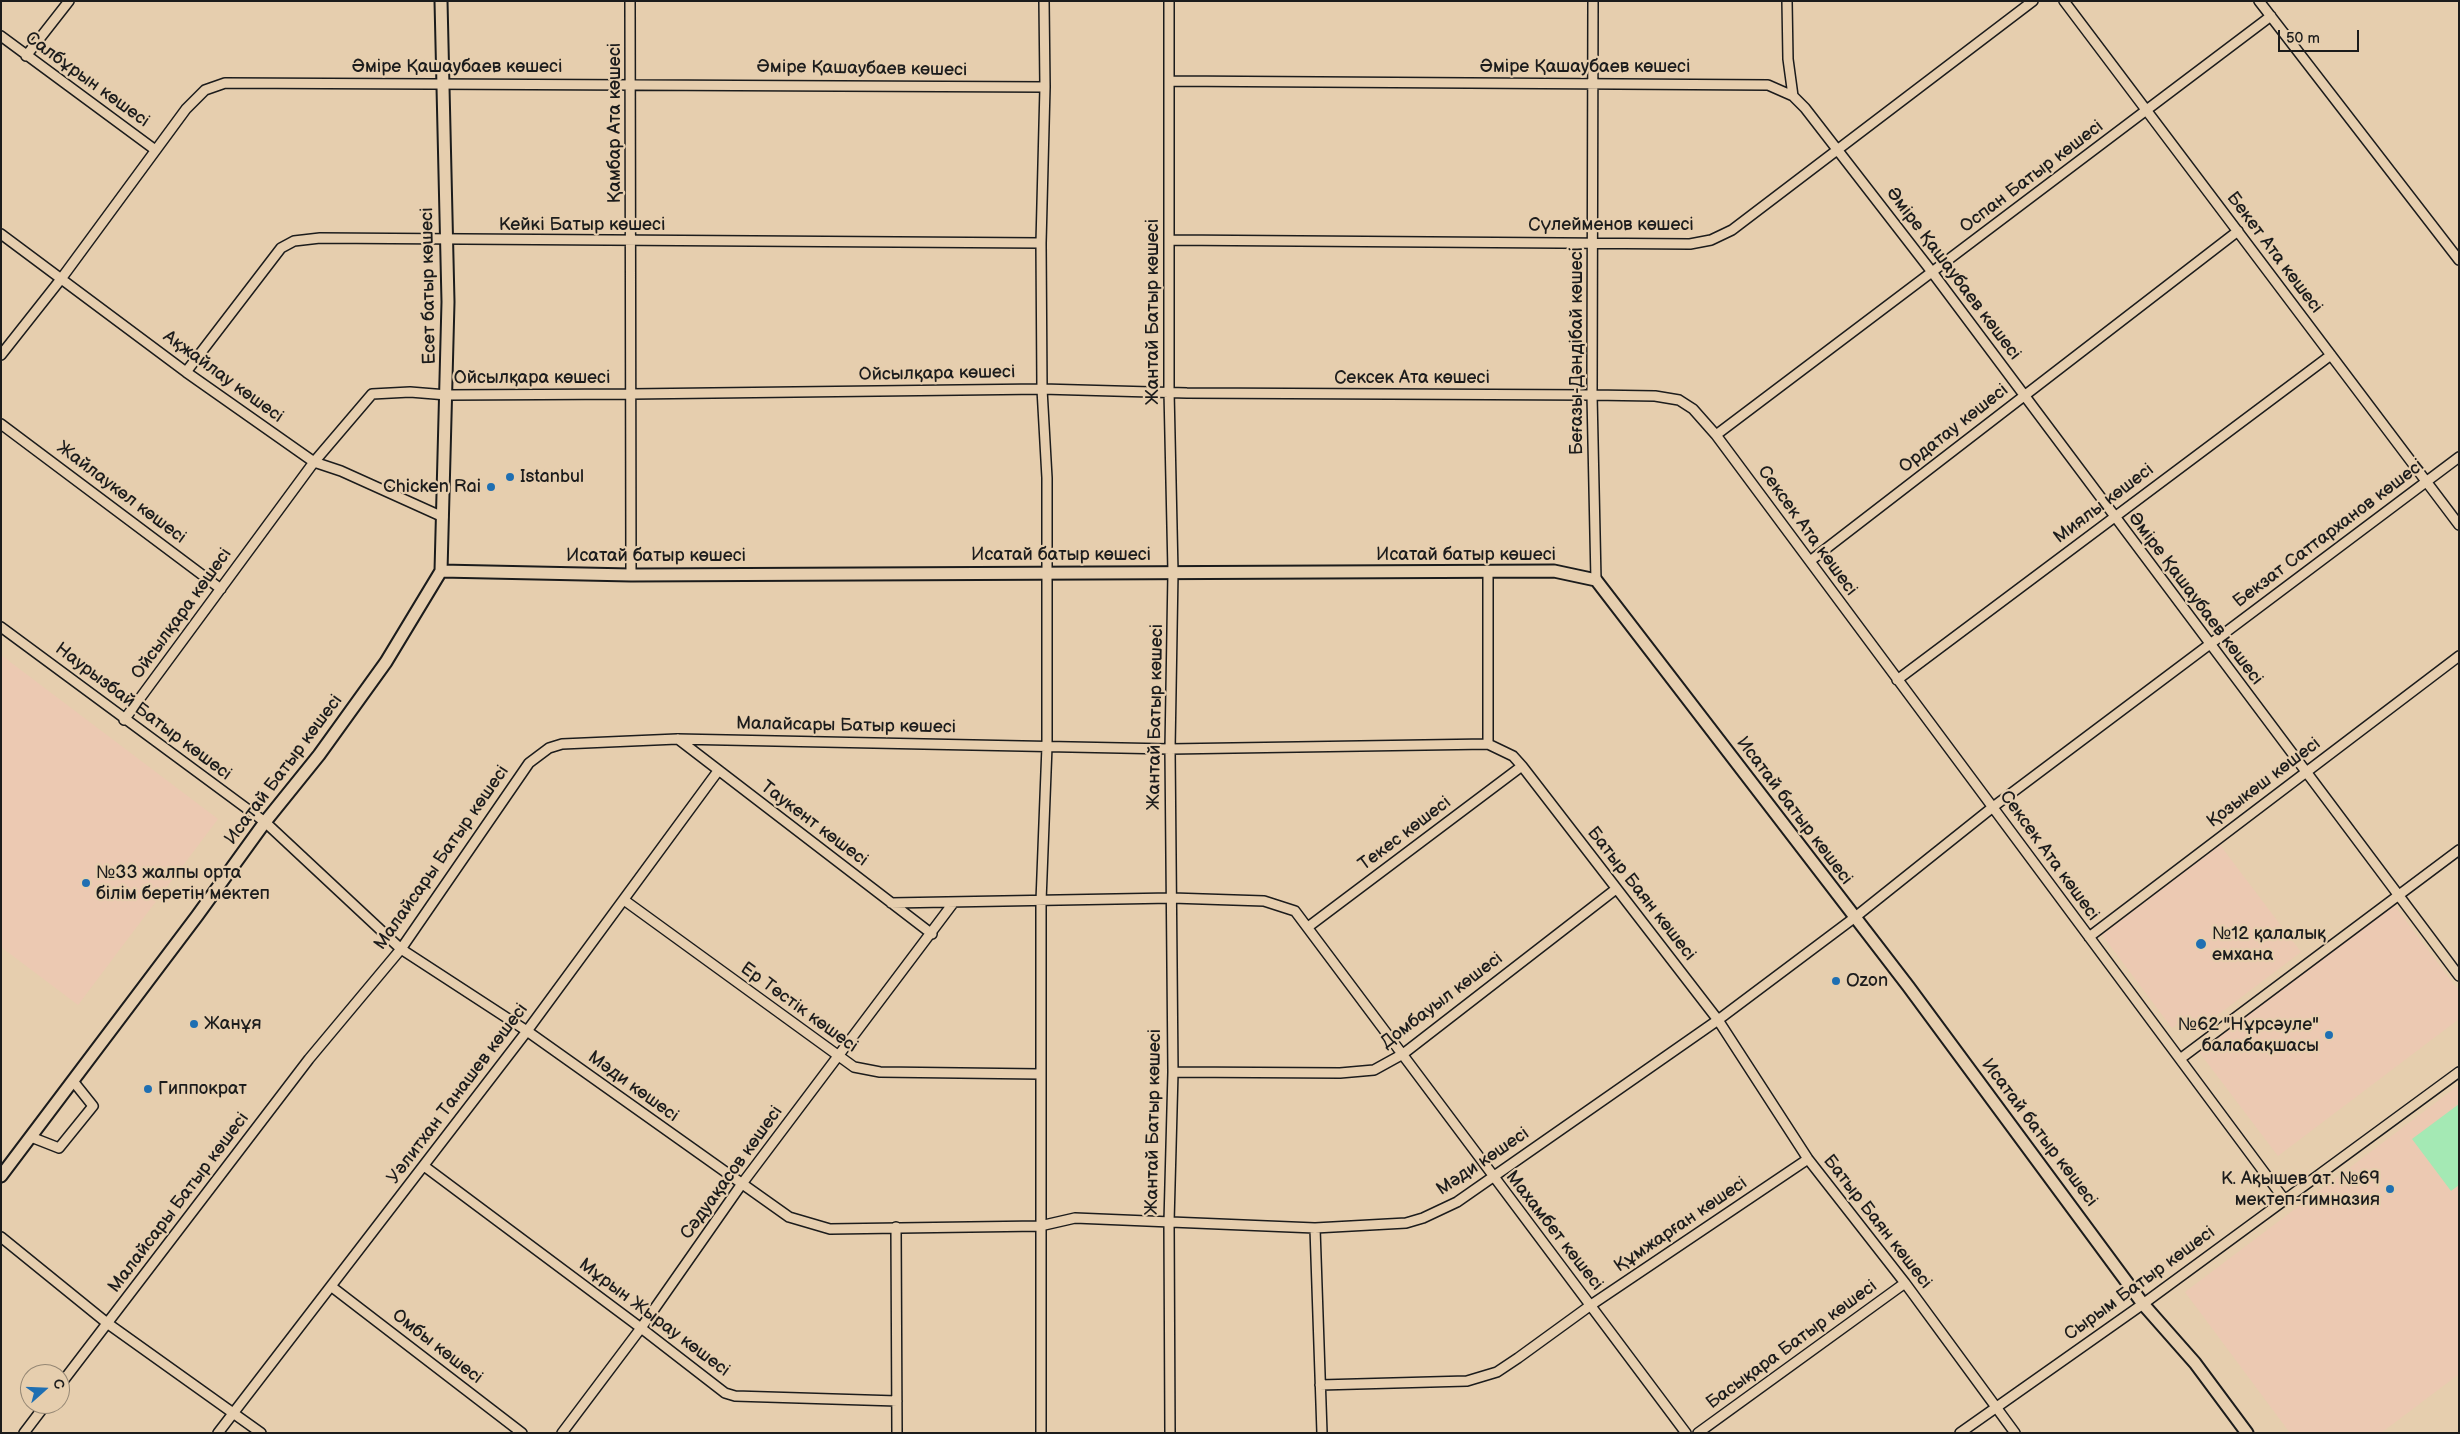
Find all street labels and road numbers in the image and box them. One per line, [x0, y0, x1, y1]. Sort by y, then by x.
street label: Салбұрын көшесі [21, 28, 153, 132]
street label: Қамбар Ата көшесі [604, 43, 626, 203]
street label: Әміре Қашаубаев көшесі [352, 56, 562, 78]
street label: Әміре Қашаубаев көшесі [756, 56, 968, 82]
street label: Әміре Қашаубаев көшесі [1480, 56, 1690, 78]
street label: Оспан Батыр көшесі [1956, 116, 2108, 238]
street label: Әміре Қашаубаев көшесі [1881, 183, 2025, 365]
street label: Бекет Ата көшесі [2221, 188, 2327, 318]
street label: Есет батыр көшесі [417, 207, 441, 365]
street label: Кейкі Батыр көшесі [499, 214, 665, 236]
street label: Сүлейменов көшесі [1528, 214, 1694, 236]
street label: Жантай Батыр көшесі [1142, 219, 1164, 405]
street label: Беғазы-Дәндібай көшесі [1566, 247, 1588, 455]
street label: Ақжайлау көшесі [159, 326, 287, 428]
street label: Ойсылқара көшесі [859, 362, 1015, 386]
street label: Ойсылқара көшесі [454, 367, 610, 389]
street label: Сексек Ата көшесі [1334, 367, 1490, 389]
street label: Ордатау көшесі [1895, 380, 2013, 478]
street label: Жайлаукөл көшесі [52, 437, 190, 549]
street label: Бекзат Саттарханов көшесі [2229, 455, 2429, 613]
street label: Миялы көшесі [2050, 459, 2158, 549]
street label: Сексек Ата көшесі [1753, 462, 1861, 600]
street label: Әміре Қашаубаев көшесі [2123, 508, 2267, 690]
street label: Ойсылқара көшесі [127, 544, 237, 684]
street label: Исатай батыр көшесі [971, 544, 1151, 566]
street label: Исатай батыр көшесі [1376, 544, 1556, 566]
street label: Исатай батыр көшесі [566, 545, 746, 567]
street label: Жантай Батыр көшесі [1144, 624, 1168, 810]
street label: Наурызбай Батыр көшесі [50, 639, 236, 785]
street label: Исатай Батыр көшесі [220, 691, 348, 849]
street label: Малайсары Батыр көшесі [736, 713, 956, 739]
street label: Исатай батыр көшесі [1731, 733, 1857, 889]
street label: Қозыкөш көшесі [2203, 733, 2325, 833]
street label: Малайсары Батыр көшесі [370, 762, 514, 954]
street label: Таукент көшесі [756, 777, 872, 871]
street label: Сексек Ата көшесі [1995, 787, 2103, 925]
street label: Текес көшесі [1354, 792, 1456, 876]
street label: Батыр Баян көшесі [1582, 823, 1700, 965]
street label: Домбауыл көшесі [1377, 948, 1507, 1054]
street label: Ер Төстік көшесі [736, 958, 862, 1058]
street label: Уәлитхан Танашев көшесі [383, 999, 533, 1189]
street label: Жантай Батыр көшесі [1142, 1029, 1166, 1215]
street label: Мәди көшесі [583, 1047, 683, 1127]
street label: Исатай батыр көшесі [1976, 1055, 2102, 1211]
street label: Сәдуақасов көшесі [676, 1102, 788, 1244]
street label: Малайсары Батыр көшесі [104, 1109, 254, 1297]
street label: Мәди көшесі [1433, 1123, 1533, 1201]
street label: Батыр Баян көшесі [1818, 1151, 1936, 1293]
street label: Махамбет көшесі [1501, 1167, 1607, 1295]
street label: Құмжарған көшесі [1610, 1173, 1752, 1277]
street label: Сырым Батыр көшесі [2061, 1222, 2219, 1346]
street label: Мұрын Жырау көшесі [574, 1254, 734, 1382]
street label: Басықара Батыр көшесі [1702, 1276, 1882, 1414]
street label: Омбы көшесі [387, 1305, 487, 1389]

